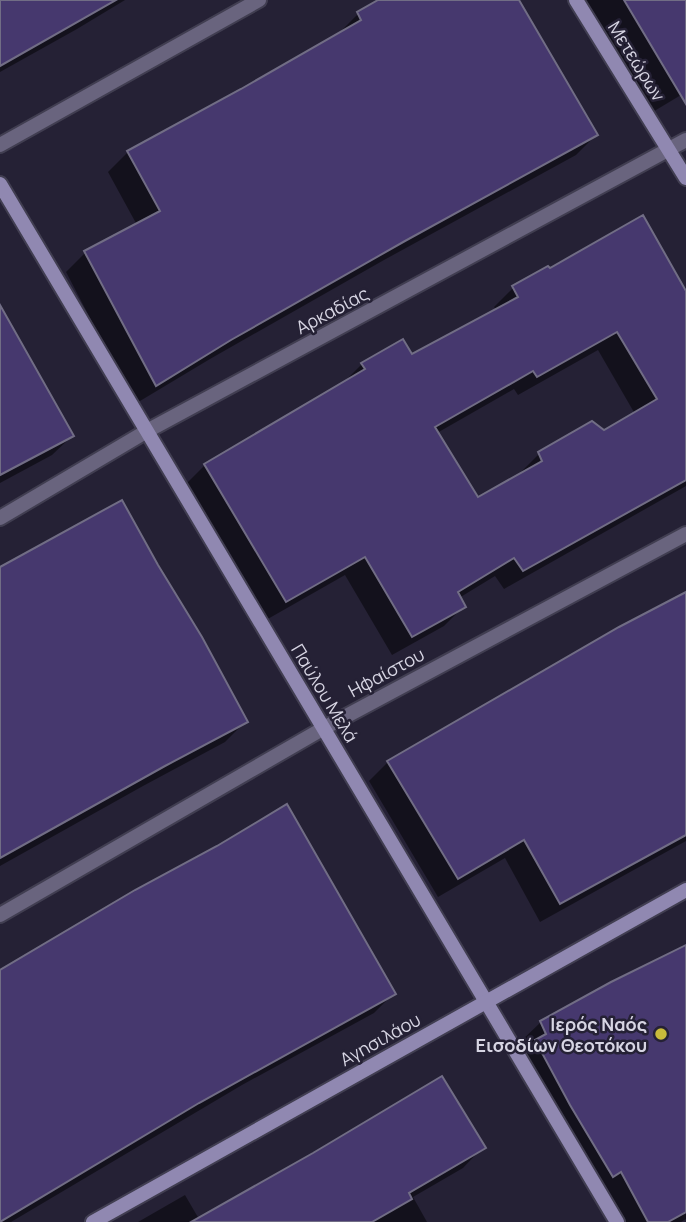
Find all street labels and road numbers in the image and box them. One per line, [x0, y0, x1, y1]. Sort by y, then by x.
street label: Μετεώρων [603, 16, 671, 106]
street label: Αρκαδίας [291, 281, 373, 339]
street label: Παύλου Μελά [286, 639, 364, 747]
street label: Ηφαίστου [344, 642, 428, 702]
street label: Αγησιλάου [335, 1007, 425, 1071]

